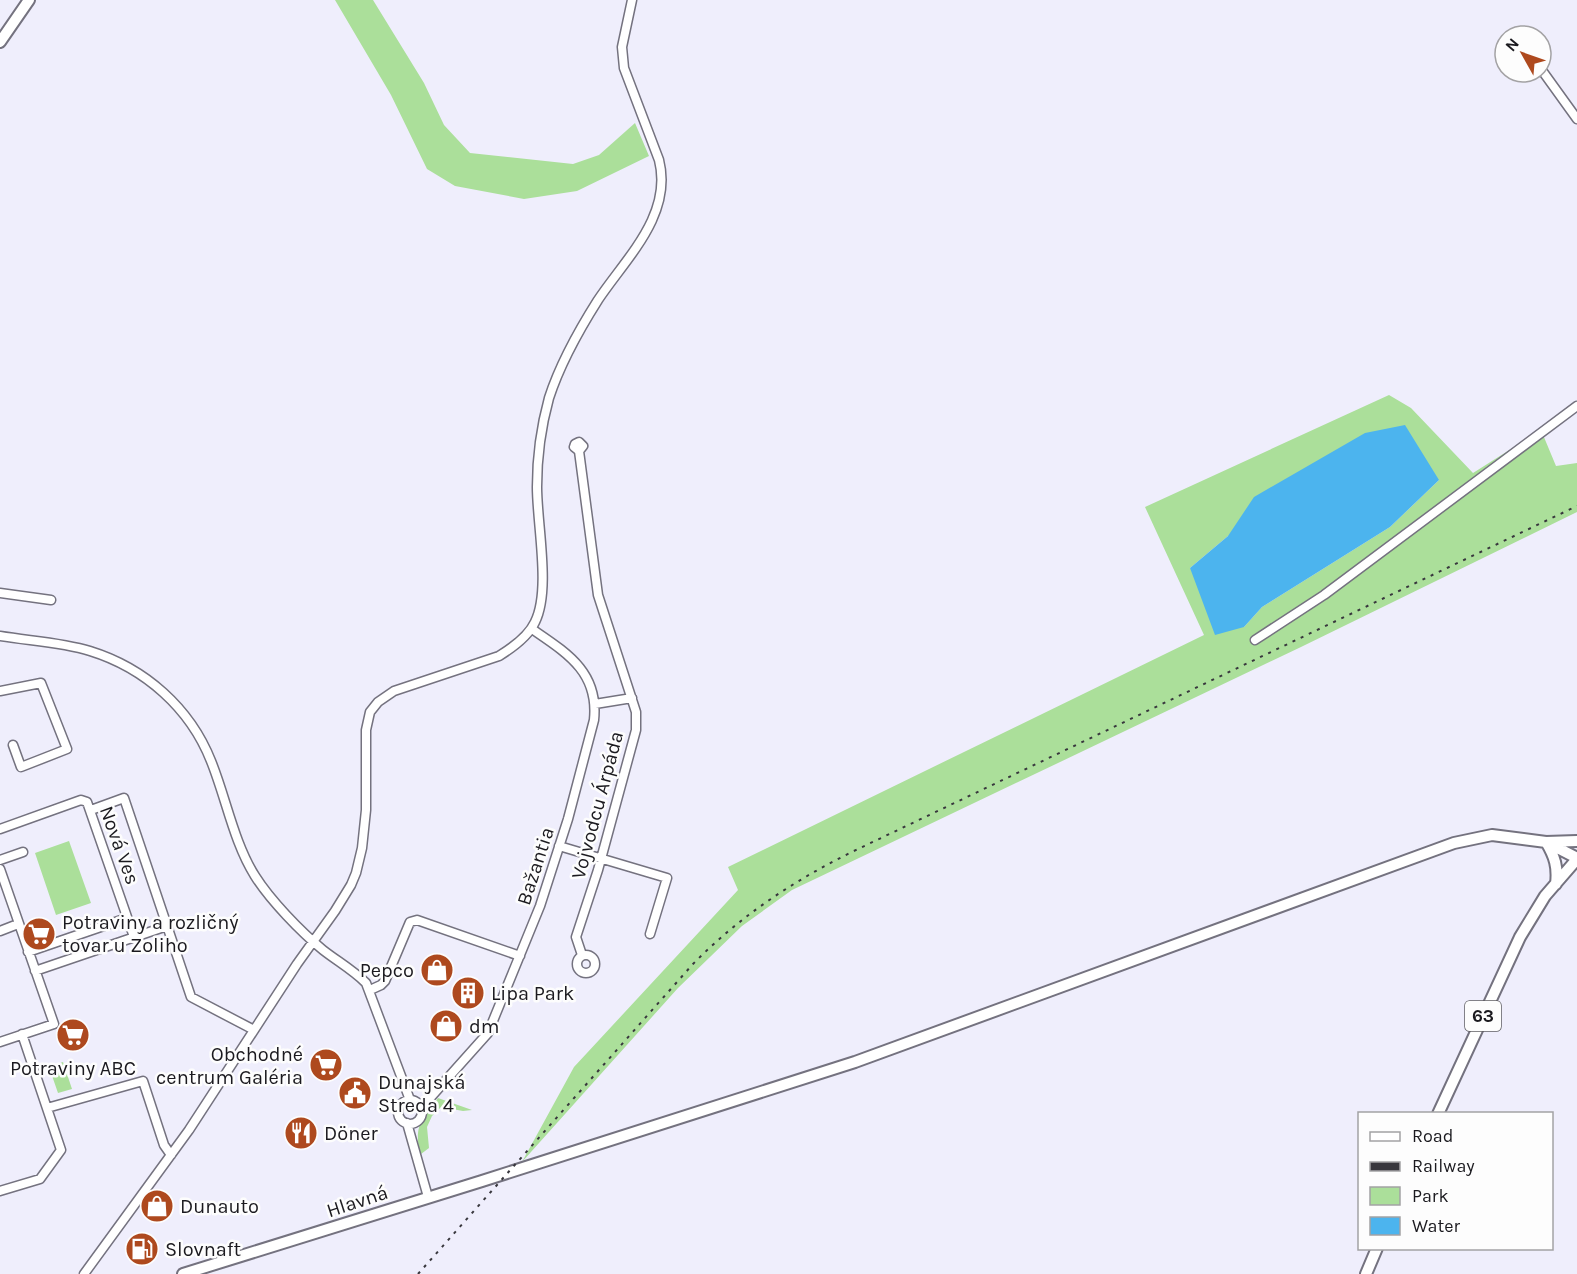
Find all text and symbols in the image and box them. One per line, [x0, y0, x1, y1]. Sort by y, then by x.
north arrow [1493, 24, 1553, 84]
text: N [1501, 34, 1523, 55]
street label: Vojvodcu Árpáda [566, 728, 628, 882]
street label: Nová Ves [95, 803, 144, 888]
street label: Bažantia [512, 824, 559, 908]
place label: Potraviny a rozličný tovar u Zoliho [62, 911, 239, 957]
supermarket icon: Potraviny a rozličný tovar u Zoliho [21, 916, 57, 952]
shop icon: Pepco [419, 952, 455, 988]
place label: Pepco [360, 959, 414, 982]
building icon: Lipa Park [450, 975, 486, 1011]
place label: Lipa Park [491, 982, 574, 1005]
road number: 63 [1465, 1001, 1501, 1031]
shop icon: dm [428, 1008, 464, 1044]
place label: dm [469, 1015, 500, 1038]
supermarket icon: Potraviny ABC [55, 1017, 91, 1053]
place label: Obchodné centrum Galéria [156, 1043, 303, 1089]
supermarket icon: Obchodné centrum Galéria [308, 1047, 344, 1083]
place label: Potraviny ABC [10, 1057, 136, 1080]
place label: Dunajská Streda 4 [378, 1071, 465, 1117]
public building icon: Dunajská Streda 4 [337, 1075, 373, 1111]
legend [1358, 1112, 1553, 1250]
restaurant icon: Döner [283, 1115, 319, 1151]
place label: Döner [324, 1122, 378, 1145]
text: Road [1412, 1125, 1453, 1147]
text: Railway [1412, 1155, 1475, 1177]
street label: Hlavná [324, 1181, 391, 1222]
text: Park [1412, 1185, 1449, 1207]
shop icon: Dunauto [139, 1188, 175, 1224]
place label: Dunauto [180, 1195, 259, 1218]
text: Water [1412, 1215, 1460, 1237]
fuel station icon: Slovnaft [124, 1231, 160, 1267]
place label: Slovnaft [165, 1238, 242, 1261]

